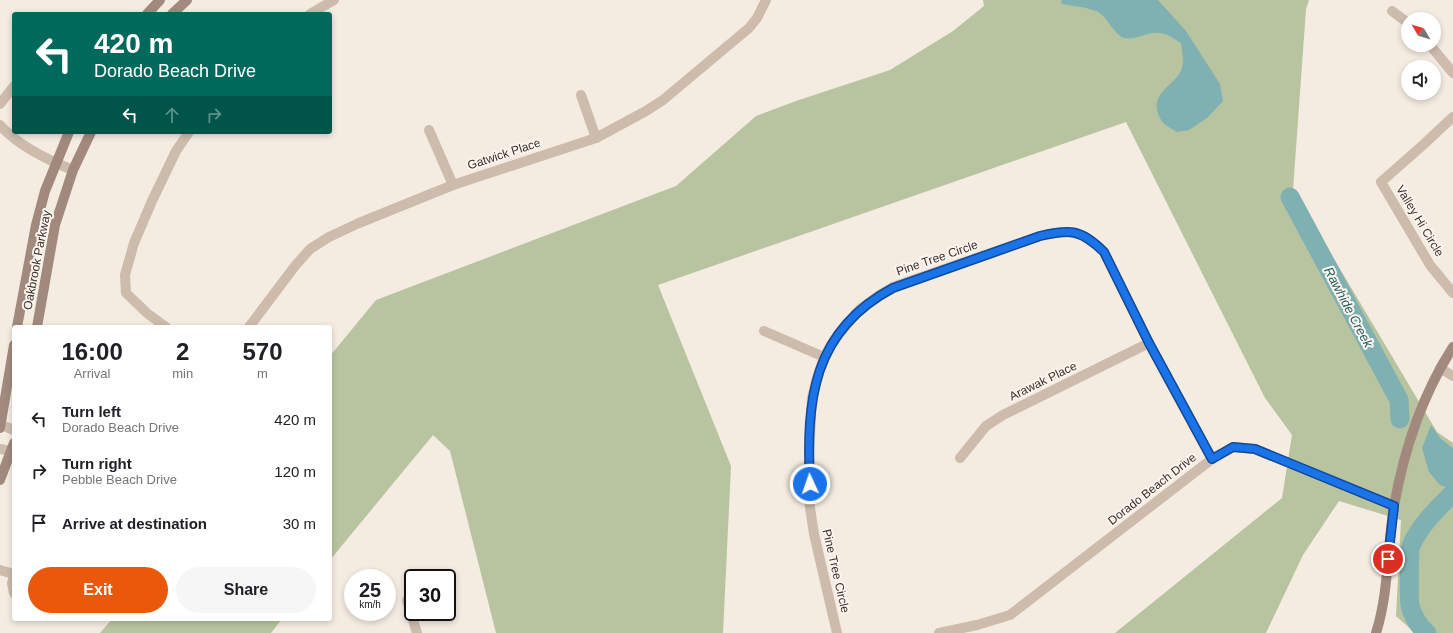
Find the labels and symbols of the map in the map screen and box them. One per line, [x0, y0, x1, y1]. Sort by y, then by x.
north arrow [1401, 12, 1441, 52]
street label: Gatwick Place [466, 135, 543, 172]
street label: Valley Hi Circle [1393, 183, 1447, 259]
street label: Oakbrook Parkway [20, 209, 54, 311]
street label: Pine Tree Circle [894, 237, 980, 279]
water label: Rawhide Creek [1321, 264, 1377, 351]
street label: Arawak Place [1007, 358, 1079, 403]
street label: Dorado Beach Drive [1105, 450, 1199, 528]
position arrow [789, 463, 831, 505]
street label: Pine Tree Circle [820, 528, 852, 614]
pin [1371, 542, 1405, 576]
speed limit sign: 30 [404, 569, 456, 621]

